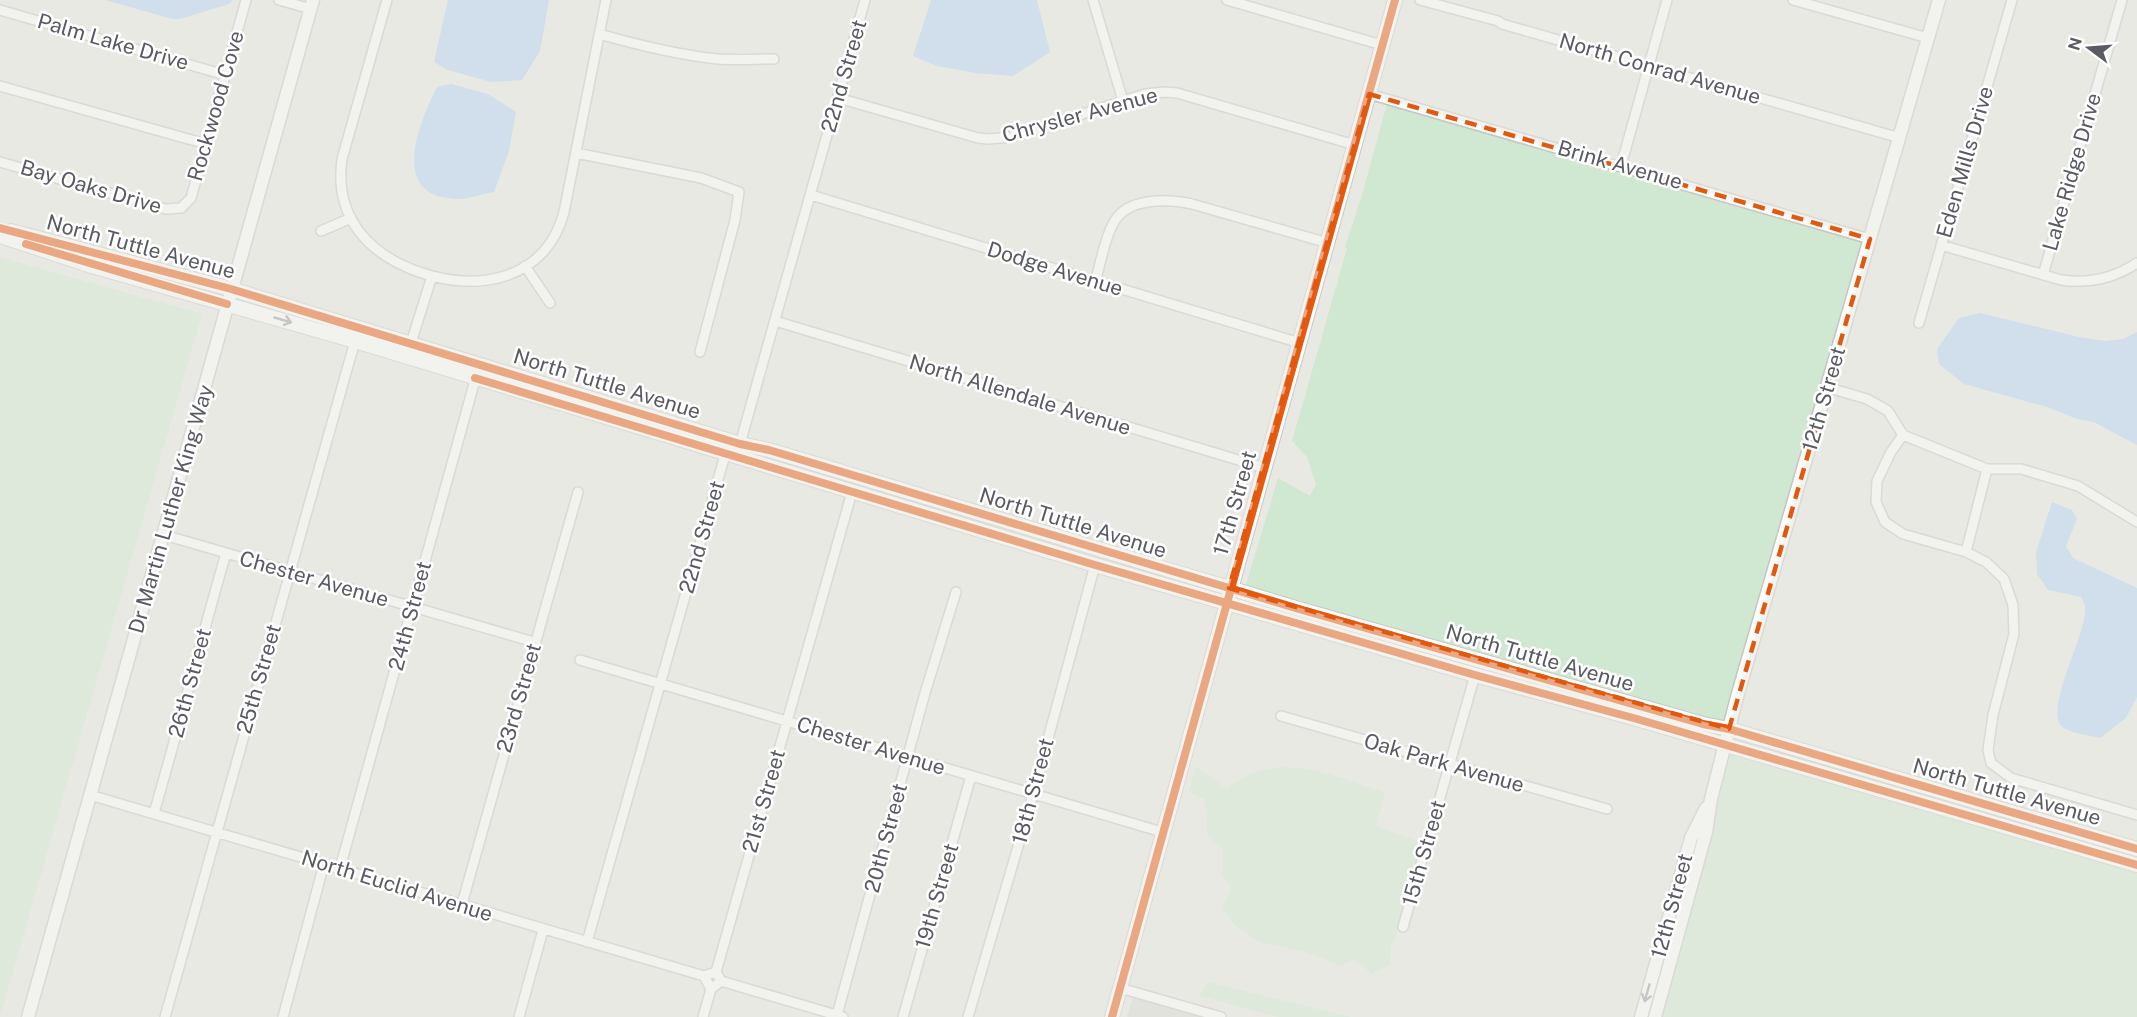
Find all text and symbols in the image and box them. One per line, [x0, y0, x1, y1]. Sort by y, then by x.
street label: Palm Lake Drive [35, 8, 192, 75]
street label: 22nd Street [815, 17, 872, 135]
north arrow [2059, 18, 2119, 78]
street label: Rockwood Cove [182, 28, 249, 184]
street label: North Conrad Avenue [1556, 28, 1764, 109]
text: N [2064, 35, 2086, 53]
street label: Chrysler Avenue [999, 82, 1160, 147]
street label: Eden Mills Drive [1931, 83, 1998, 241]
street label: Lake Ridge Drive [2037, 90, 2106, 254]
street label: Brink Avenue [1555, 135, 1685, 194]
street label: Bay Oaks Drive [18, 154, 165, 219]
street label: North Tuttle Avenue [44, 209, 238, 284]
street label: Dodge Avenue [984, 236, 1126, 301]
one-way arrow [273, 315, 292, 326]
street label: North Tuttle Avenue [511, 343, 704, 424]
street label: 12th Street [1797, 344, 1850, 454]
street label: North Allendale Avenue [906, 349, 1134, 440]
street label: Dr Martin Luther King Way [123, 382, 218, 636]
street label: 17th Street [1208, 448, 1261, 558]
street label: 22nd Street [673, 478, 730, 596]
street label: North Tuttle Avenue [977, 482, 1170, 563]
street label: Chester Avenue [237, 545, 392, 612]
street label: 24th Street [383, 558, 436, 673]
street label: North Tuttle Avenue [1443, 619, 1637, 696]
street label: 25th Street [231, 621, 286, 736]
street label: 26th Street [163, 625, 216, 740]
street label: 23rd Street [491, 640, 546, 756]
street label: Chester Avenue [794, 711, 948, 780]
street label: Oak Park Avenue [1361, 728, 1527, 797]
street label: 18th Street [1006, 735, 1059, 847]
street label: 21st Street [737, 746, 790, 855]
street label: North Tuttle Avenue [1910, 753, 2104, 830]
street label: 20th Street [859, 780, 912, 895]
street label: 15th Street [1397, 797, 1451, 909]
street label: 19th Street [910, 840, 963, 951]
street label: North Euclid Avenue [299, 845, 496, 926]
street label: 12th Street [1645, 851, 1698, 961]
one-way arrow [1641, 983, 1653, 1002]

